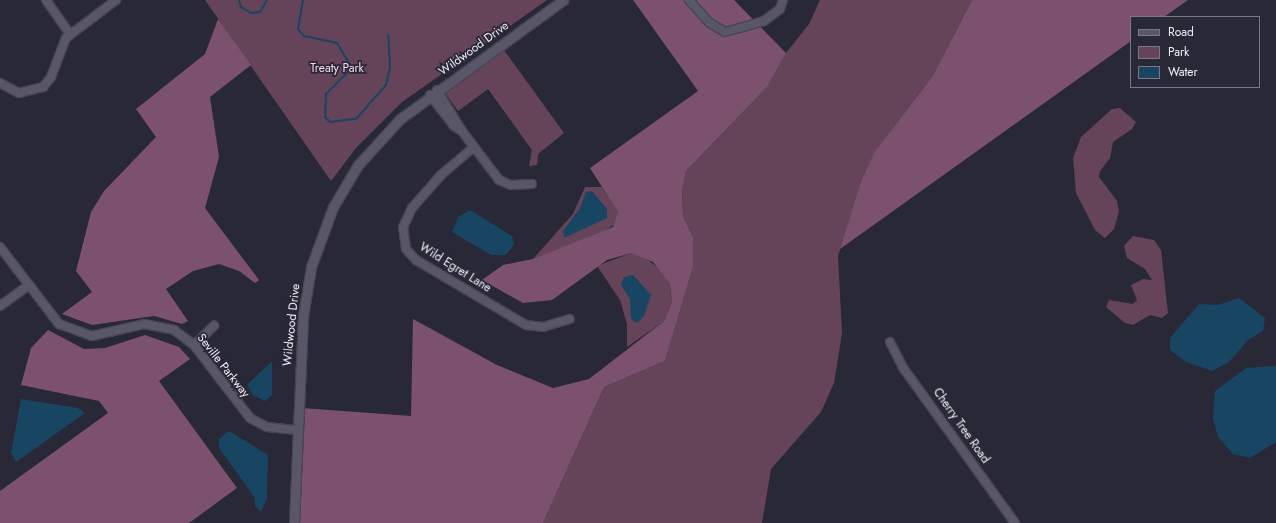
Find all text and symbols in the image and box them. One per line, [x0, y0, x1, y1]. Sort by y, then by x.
legend [1130, 16, 1260, 88]
street label: Wildwood Drive [436, 19, 512, 79]
text: Road [1168, 23, 1194, 41]
text: Park [1168, 43, 1189, 61]
park label: Treaty Park [310, 62, 364, 76]
text: Water [1168, 63, 1198, 81]
street label: Wild Egret Lane [416, 240, 494, 296]
street label: Wildwood Drive [281, 283, 303, 367]
street label: Seville Parkway [194, 331, 252, 401]
street label: Cherry Tree Road [930, 386, 992, 466]

